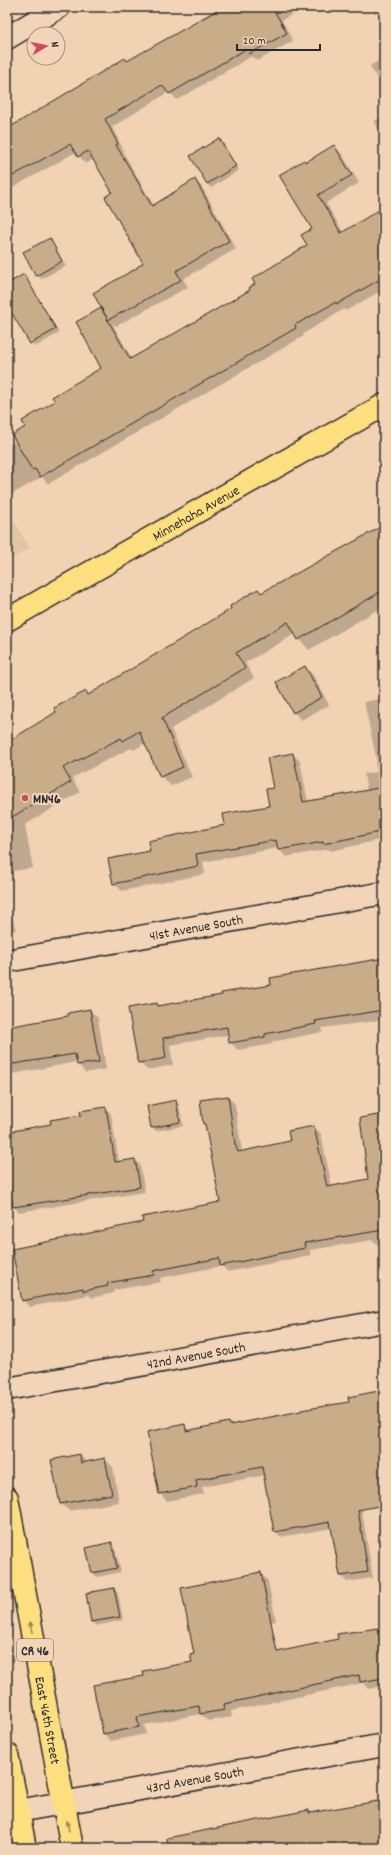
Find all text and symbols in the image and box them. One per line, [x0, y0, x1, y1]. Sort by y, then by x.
north arrow [26, 26, 66, 66]
scale bar [237, 26, 320, 52]
text: 20 m [243, 33, 266, 50]
text: N [46, 41, 62, 49]
street label: Minnehaha Avenue [149, 481, 244, 547]
place label: MN46 [33, 790, 61, 810]
marker: MN46 [20, 793, 30, 803]
street label: 41st Avenue South [148, 911, 245, 947]
street label: 42nd Avenue South [145, 1338, 247, 1376]
one-way arrow [28, 1621, 34, 1633]
road number: CR 46 [17, 1639, 53, 1661]
street label: East 46th Street [28, 1675, 64, 1766]
street label: 43rd Avenue South [145, 1762, 246, 1800]
one-way arrow [64, 1819, 70, 1832]

